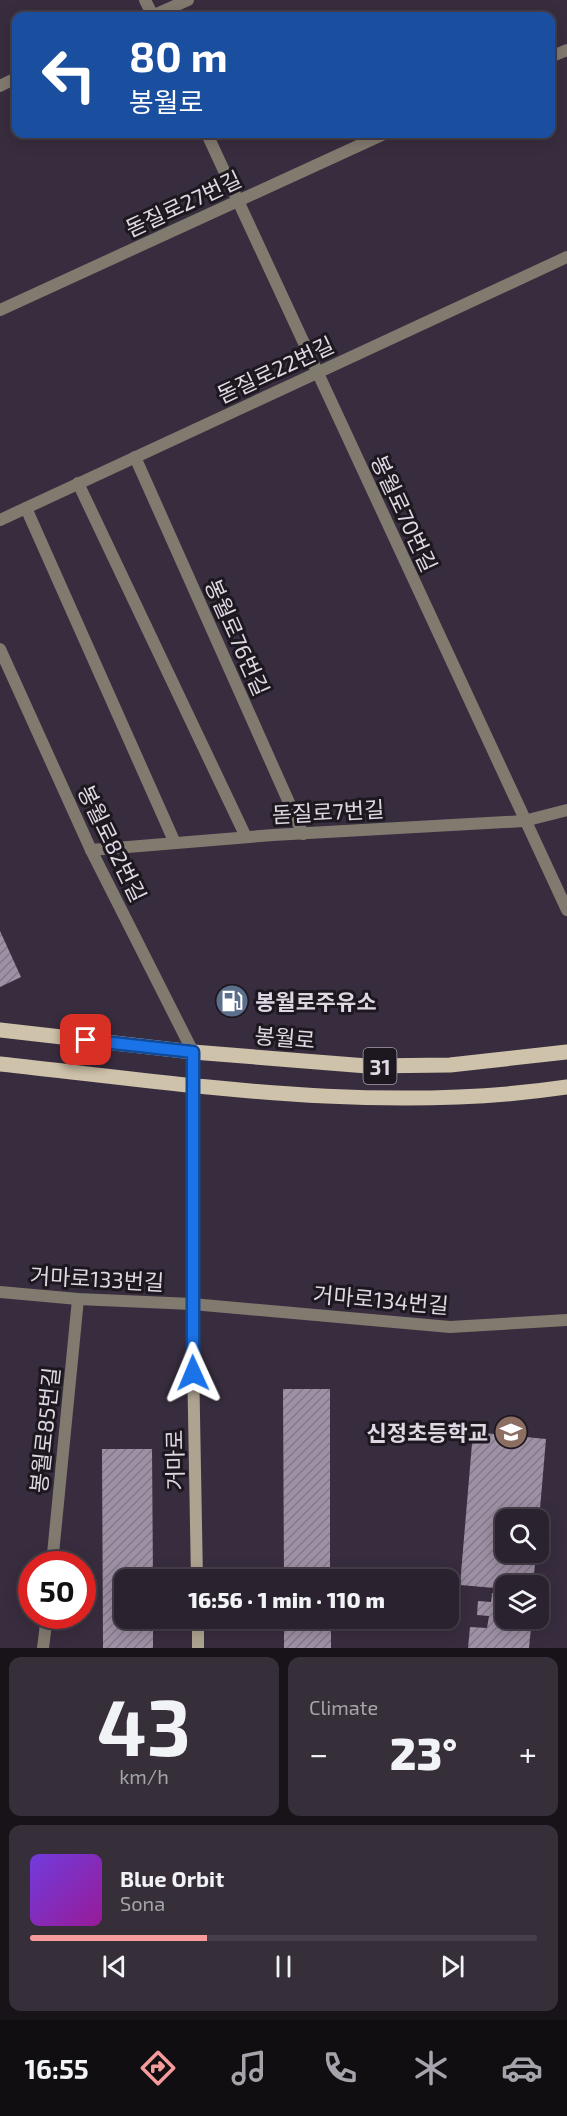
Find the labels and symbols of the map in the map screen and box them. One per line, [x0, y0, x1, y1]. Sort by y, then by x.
street label: 돋질로27번길 [121, 165, 245, 241]
street label: 돋질로22번길 [212, 331, 338, 407]
street label: 봉월로70번길 [367, 451, 443, 575]
street label: 봉월로76번길 [201, 575, 275, 699]
street label: 봉월로82번길 [73, 780, 153, 906]
street label: 돋질로7번길 [271, 795, 385, 827]
fuel station icon: 봉월로주유소 [214, 983, 250, 1019]
place label: 봉월로주유소 [255, 988, 376, 1014]
pin [60, 1014, 111, 1065]
street label: 봉월로 [254, 1021, 316, 1053]
road number: 31 [364, 1048, 397, 1084]
street label: 거마로133번길 [29, 1262, 165, 1294]
street label: 거마로134번길 [312, 1280, 450, 1318]
position arrow [161, 1341, 225, 1405]
street label: 봉월로85번길 [24, 1366, 64, 1494]
school or university icon: 신정초등학교 [493, 1414, 529, 1450]
place label: 신정초등학교 [367, 1419, 488, 1445]
street label: 거마로 [160, 1429, 188, 1491]
speed limit sign: 50 [18, 1551, 96, 1629]

